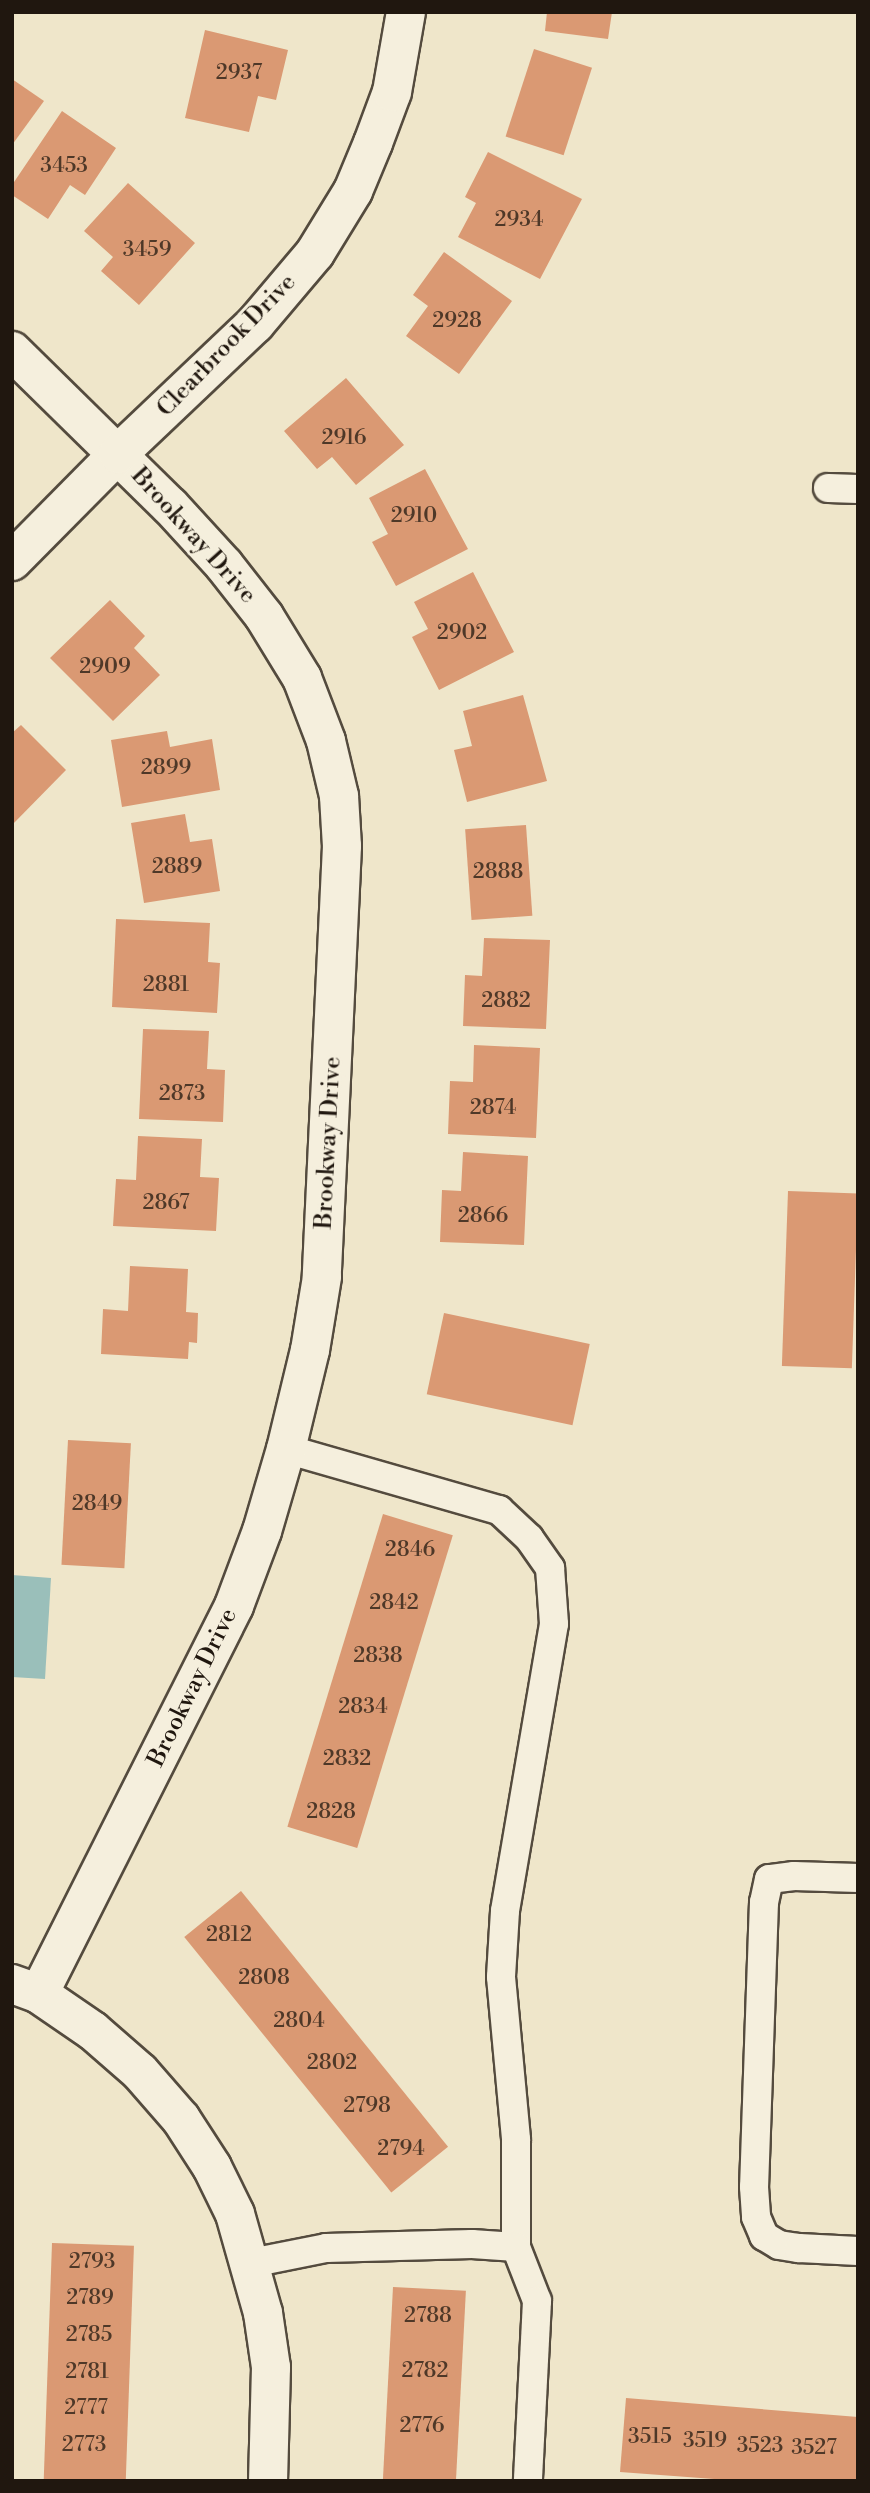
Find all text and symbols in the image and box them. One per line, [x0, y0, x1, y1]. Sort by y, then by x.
house number: 2937 [216, 60, 262, 86]
house number: 3453 [40, 153, 88, 179]
house number: 2934 [494, 207, 544, 233]
house number: 3459 [123, 237, 171, 263]
street label: Clearbrook Drive [152, 269, 302, 423]
house number: 2928 [432, 308, 482, 334]
house number: 2916 [321, 425, 367, 451]
street label: Brookway Drive [124, 462, 262, 610]
house number: 2910 [391, 503, 437, 529]
house number: 2902 [437, 620, 487, 646]
house number: 2909 [79, 654, 131, 680]
house number: 2899 [141, 755, 191, 781]
house number: 2889 [152, 854, 202, 880]
house number: 2888 [473, 859, 523, 885]
house number: 2881 [143, 972, 189, 998]
house number: 2882 [481, 988, 531, 1014]
street label: Brookway Drive [310, 1056, 348, 1230]
house number: 2873 [159, 1081, 205, 1107]
house number: 2874 [470, 1095, 516, 1121]
house number: 2867 [142, 1190, 190, 1216]
house number: 2866 [458, 1203, 508, 1229]
house number: 2849 [72, 1491, 122, 1517]
house number: 2846 [385, 1537, 435, 1563]
house number: 2842 [369, 1590, 419, 1616]
street label: Brookway Drive [142, 1604, 244, 1772]
house number: 2838 [353, 1643, 403, 1669]
house number: 2834 [338, 1694, 388, 1720]
house number: 2832 [323, 1746, 371, 1772]
house number: 2828 [306, 1799, 356, 1825]
house number: 2812 [206, 1922, 252, 1948]
house number: 2808 [238, 1965, 290, 1991]
house number: 2804 [273, 2008, 325, 2034]
house number: 2802 [307, 2050, 357, 2076]
house number: 2798 [343, 2093, 391, 2119]
house number: 2794 [377, 2136, 425, 2162]
house number: 2793 [69, 2249, 115, 2275]
house number: 2789 [66, 2285, 114, 2311]
house number: 2788 [404, 2303, 452, 2329]
house number: 2785 [66, 2322, 112, 2348]
house number: 2782 [402, 2358, 448, 2384]
house number: 2781 [65, 2359, 109, 2385]
house number: 2777 [64, 2395, 108, 2421]
house number: 2776 [399, 2413, 445, 2439]
house number: 3515 [628, 2424, 672, 2450]
house number: 3519 [683, 2428, 727, 2454]
house number: 2773 [62, 2432, 106, 2458]
house number: 3523 [737, 2433, 783, 2459]
house number: 3527 [791, 2435, 837, 2461]

